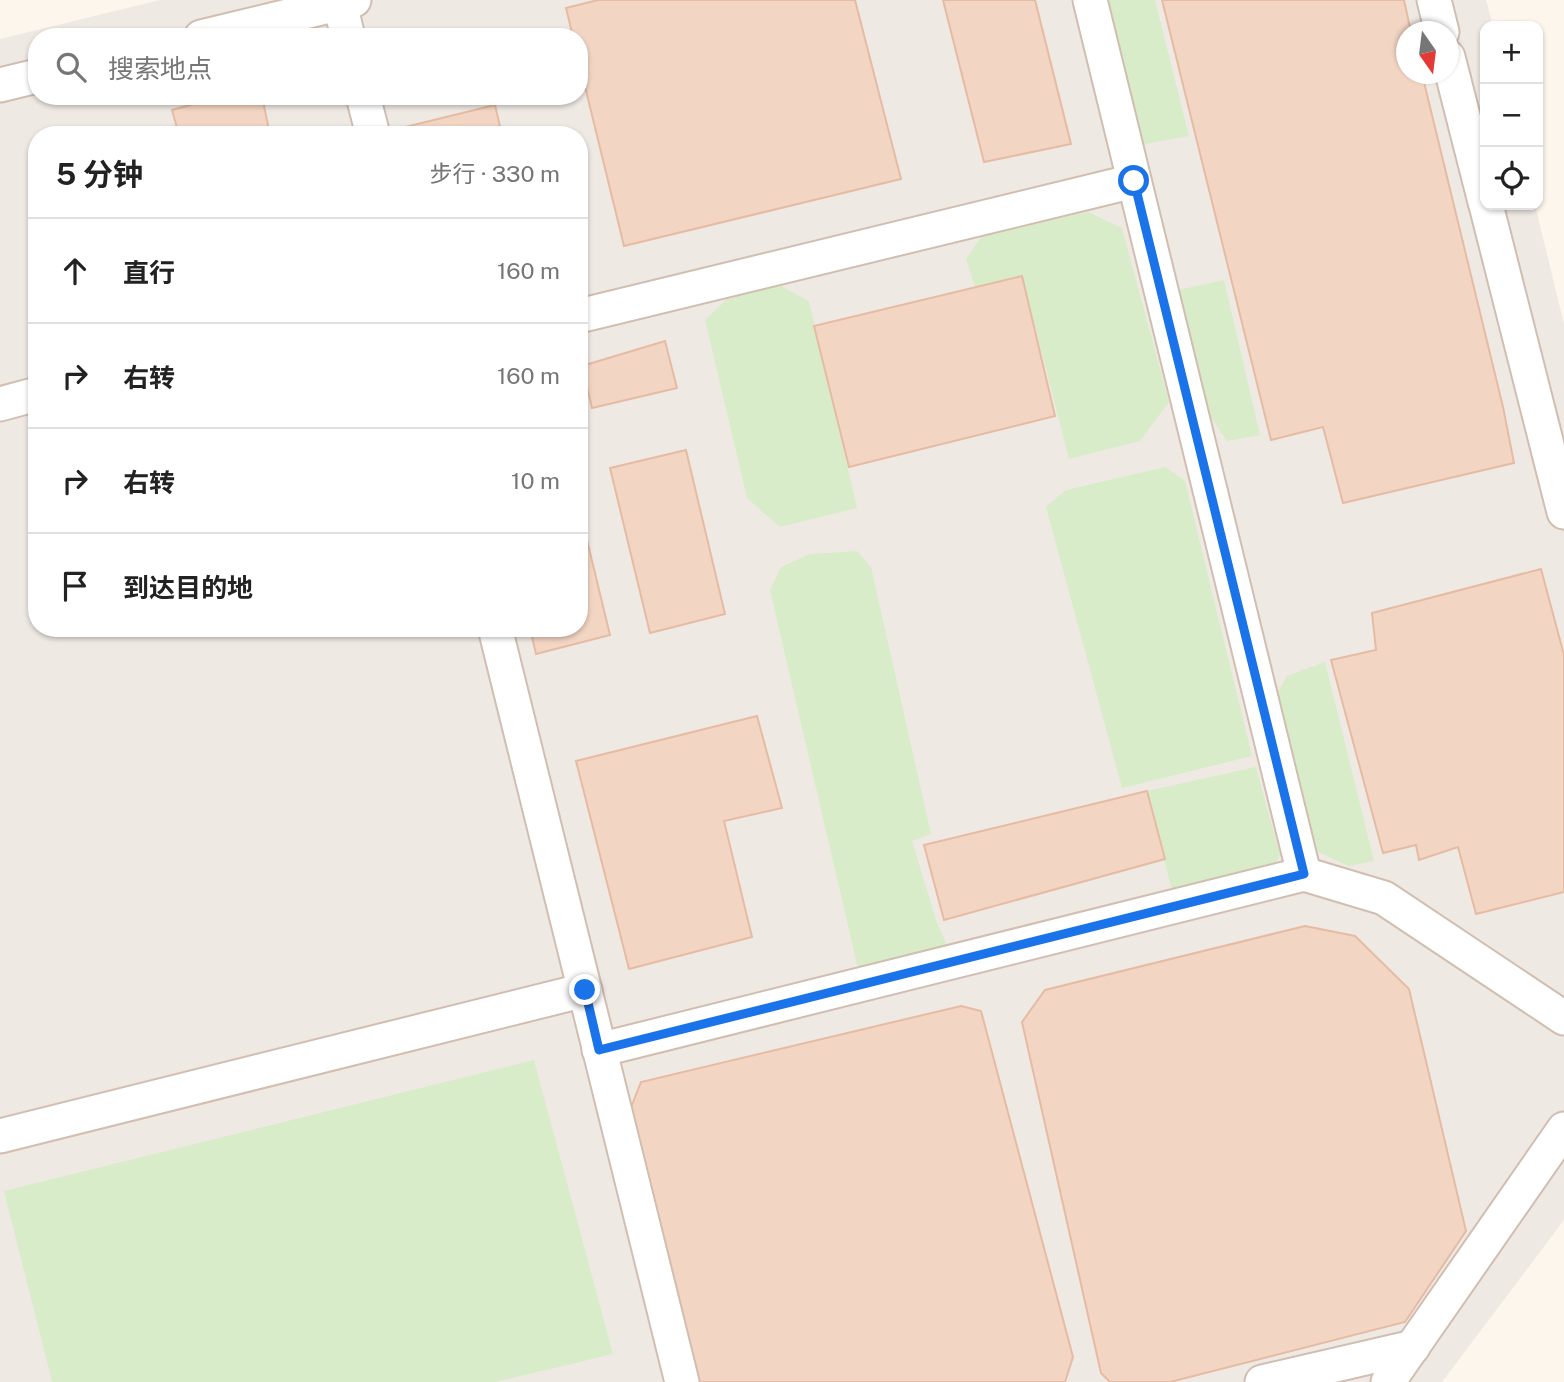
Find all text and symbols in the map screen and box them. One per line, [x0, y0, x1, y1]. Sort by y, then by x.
north arrow [1396, 21, 1459, 84]
map controls [1480, 21, 1543, 210]
button: + [1480, 21, 1543, 84]
search box [28, 28, 588, 105]
icon: search [52, 48, 90, 86]
text: 搜索地点 [108, 53, 212, 84]
button: − [1480, 84, 1543, 147]
button: locate [1480, 147, 1543, 210]
text: 5 分钟 [56, 156, 143, 192]
text: 步行 · 330 m [429, 160, 560, 187]
route start [1118, 165, 1149, 196]
icon: ahead [56, 252, 94, 290]
text: 直行 [123, 257, 175, 288]
text: 160 m [497, 257, 560, 284]
icon: right [56, 357, 94, 395]
text: 右转 [123, 362, 175, 393]
text: 160 m [497, 362, 560, 389]
icon: right [56, 462, 94, 500]
text: 右转 [123, 467, 175, 498]
text: 10 m [511, 467, 560, 494]
icon: arrive [56, 567, 94, 605]
text: 到达目的地 [123, 572, 253, 603]
route end [569, 974, 600, 1005]

